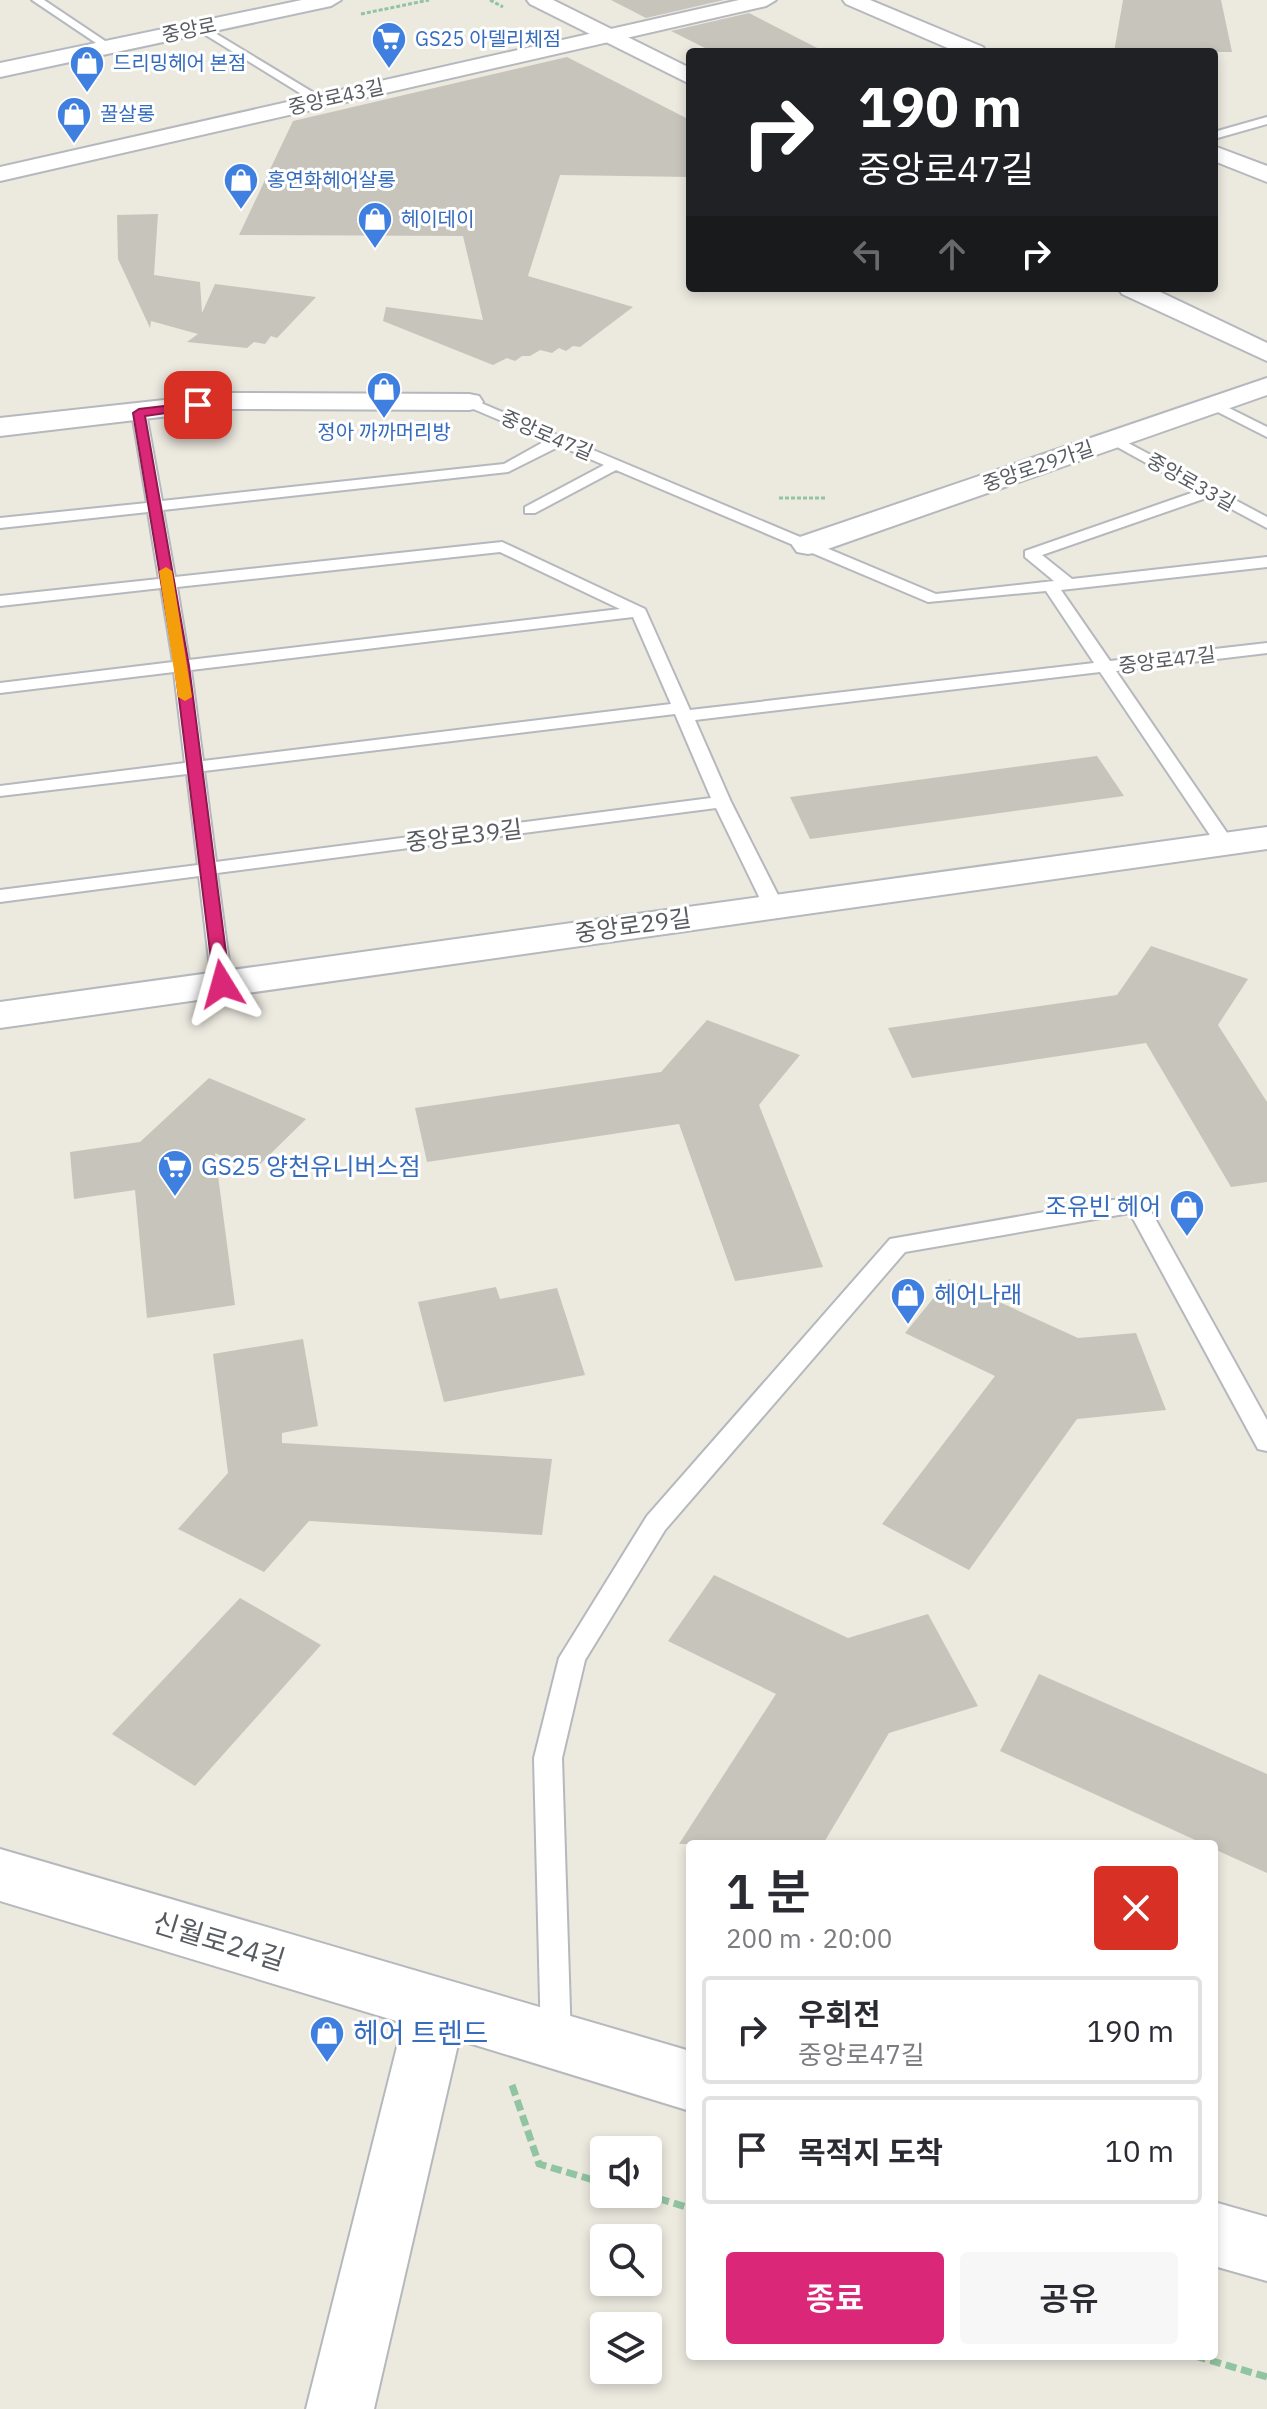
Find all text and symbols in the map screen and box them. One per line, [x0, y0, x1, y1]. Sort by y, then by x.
street label: 중앙로 [159, 11, 219, 48]
supermarket icon: GS25 아델리체점 [370, 20, 408, 70]
place label: GS25 아델리체점 [415, 25, 561, 52]
shop icon: 드리밍헤어 본점 [68, 44, 106, 94]
place label: 드리밍헤어 본점 [113, 49, 247, 76]
text: 190 m [858, 70, 1022, 142]
street label: 중앙로43길 [285, 72, 386, 121]
icon: right [726, 80, 830, 184]
shop icon: 꿀살롱 [55, 95, 93, 145]
place label: 꿀살롱 [100, 100, 155, 127]
text: 중앙로47길 [858, 145, 1034, 192]
shop icon: 홍연화헤어살롱 [222, 161, 260, 211]
place label: 홍연화헤어살롱 [267, 166, 396, 193]
shop icon: 헤이데이 [356, 200, 394, 250]
place label: 헤이데이 [401, 205, 475, 232]
icon: left [846, 232, 890, 276]
icon: ahead [930, 232, 974, 276]
icon: right [1014, 232, 1058, 276]
shop icon: 정아 까까머리방 [365, 370, 403, 420]
pin [164, 371, 232, 439]
icon: arrive [176, 383, 220, 427]
street label: 중앙로47길 [497, 403, 597, 466]
place label: 정아 까까머리방 [317, 418, 451, 445]
street label: 중앙로29가길 [979, 434, 1097, 497]
street label: 중앙로33길 [1142, 446, 1240, 517]
street label: 중앙로47길 [1117, 640, 1217, 679]
street label: 중앙로39길 [404, 812, 524, 858]
street label: 중앙로29길 [573, 901, 693, 949]
position arrow [180, 942, 264, 1026]
supermarket icon: GS25 양천유니버스점 [156, 1148, 194, 1198]
place label: GS25 양천유니버스점 [201, 1150, 421, 1182]
shop icon: 조유빈 헤어 [1168, 1188, 1206, 1238]
place label: 조유빈 헤어 [1045, 1190, 1161, 1222]
shop icon: 헤어나래 [889, 1276, 927, 1326]
place label: 헤어나래 [934, 1278, 1022, 1310]
text: 1 분 [726, 1860, 810, 1922]
button: close [1094, 1866, 1178, 1950]
street label: 신월로24길 [148, 1903, 290, 1978]
text: 200 m · 20:00 [726, 1921, 892, 1955]
text: 우회전 [798, 1994, 881, 2033]
icon: right [730, 2008, 774, 2052]
text: 190 m [1087, 2011, 1174, 2050]
shop icon: 헤어 트렌드 [308, 2014, 346, 2064]
place label: 헤어 트렌드 [353, 2014, 488, 2051]
text: 중앙로47길 [798, 2037, 925, 2071]
icon: arrive [730, 2128, 774, 2172]
text: 10 m [1105, 2131, 1174, 2170]
text: 목적지 도착 [798, 2132, 943, 2171]
map controls [590, 2136, 662, 2384]
button: sound [590, 2136, 662, 2208]
button: search [590, 2224, 662, 2296]
button: 종료 [726, 2252, 944, 2344]
button: 공유 [960, 2252, 1178, 2344]
button: layers [590, 2312, 662, 2384]

